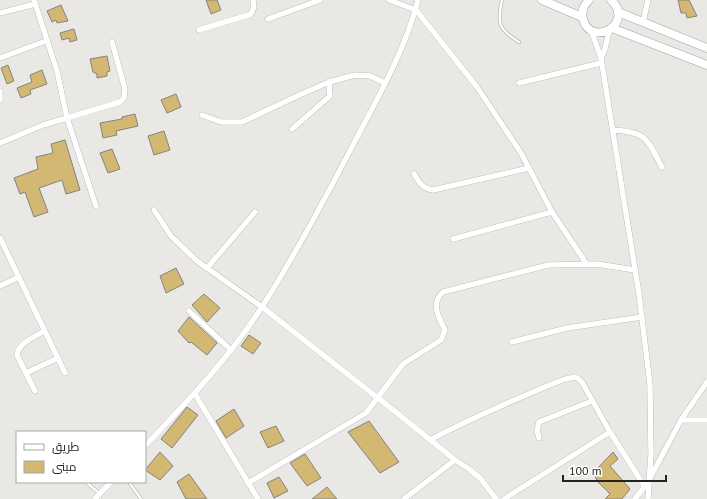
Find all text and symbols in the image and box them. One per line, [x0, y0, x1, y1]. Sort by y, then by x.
legend [16, 431, 146, 483]
text: طريق [52, 439, 80, 454]
scale bar [563, 457, 666, 483]
text: مبنى [52, 459, 77, 474]
text: 100 m [569, 463, 602, 478]

